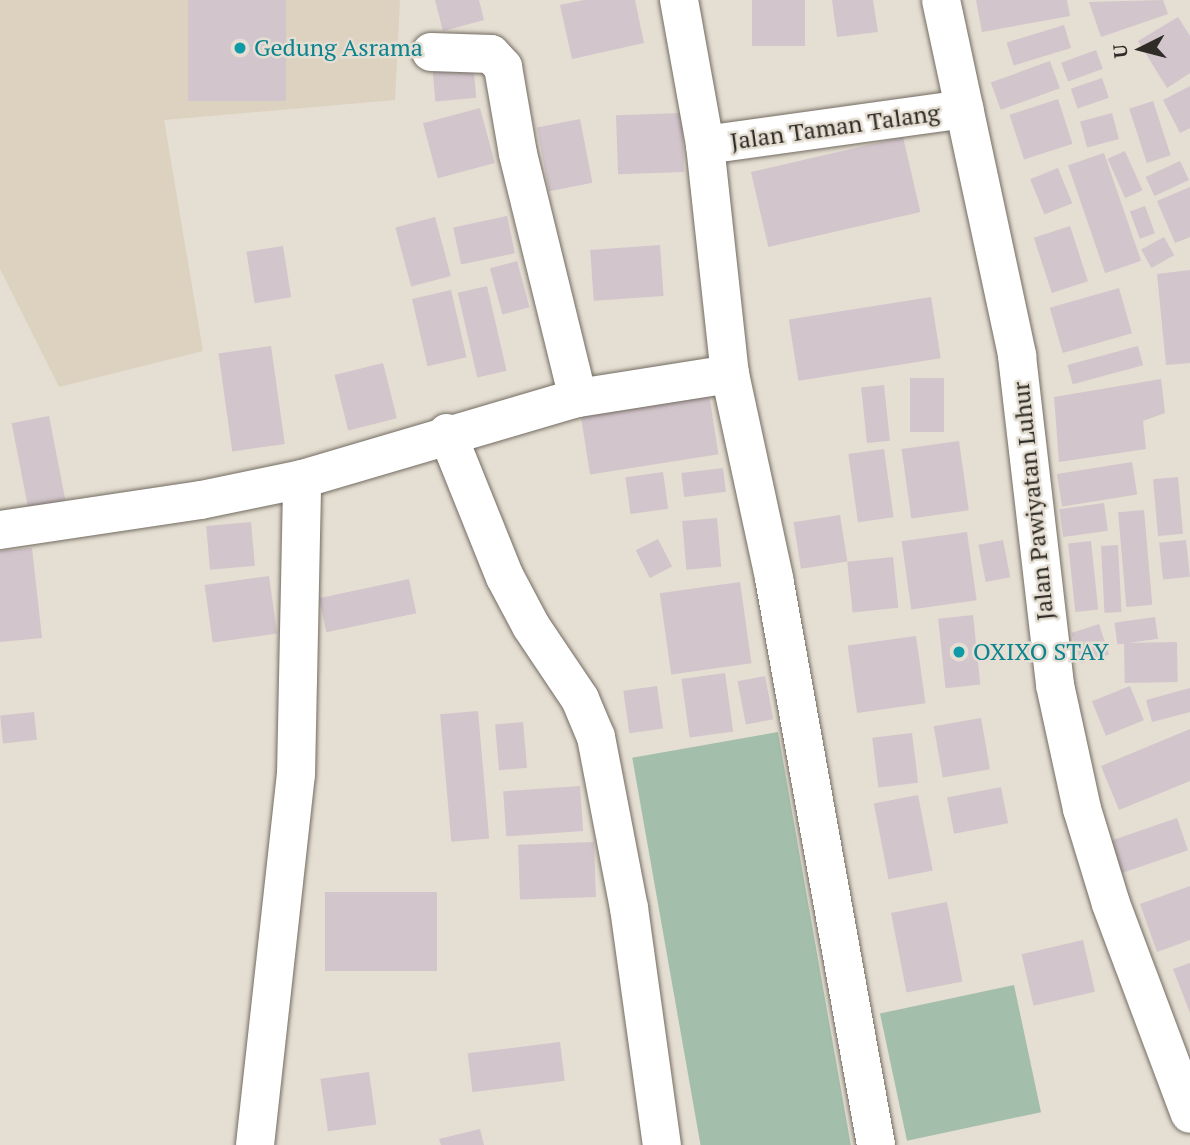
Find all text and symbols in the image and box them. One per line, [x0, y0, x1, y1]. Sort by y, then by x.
north arrow [1106, 14, 1176, 84]
place label: Gedung Asrama [254, 34, 423, 62]
marker: Gedung Asrama [232, 40, 248, 56]
text: U [1106, 43, 1133, 59]
street label: Jalan Taman Talang [728, 98, 942, 156]
street label: Jalan Pawiyatan Luhur [1006, 380, 1060, 622]
place label: OXIXO STAY [973, 638, 1109, 666]
marker: OXIXO STAY [951, 644, 967, 660]

